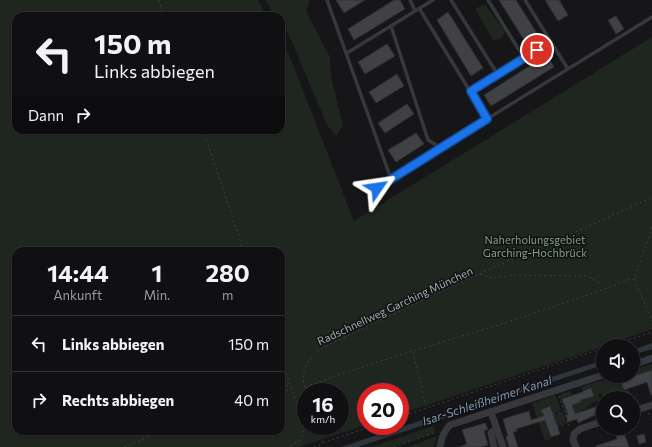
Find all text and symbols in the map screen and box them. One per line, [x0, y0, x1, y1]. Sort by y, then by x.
text: 150 m [94, 26, 171, 60]
icon: left [28, 28, 80, 80]
pin [520, 33, 554, 67]
icon: arrive [526, 39, 548, 61]
text: Links abbiegen [94, 60, 215, 82]
icon: right [72, 104, 94, 126]
text: Dann [28, 106, 64, 124]
position arrow [356, 167, 398, 209]
park label: Naherholungsgebiet Garching-Hochbrück [483, 233, 587, 259]
text: 14:44 [47, 258, 109, 287]
text: 1 [152, 258, 162, 287]
text: 280 [205, 258, 250, 287]
street label: Radschnellweg Garching München [315, 264, 475, 347]
text: Ankunft [54, 287, 102, 303]
text: Min. [144, 287, 170, 303]
text: m [222, 287, 233, 303]
icon: left [28, 333, 50, 355]
text: Links abbiegen [62, 335, 164, 353]
text: 150 m [228, 335, 269, 353]
map controls [596, 339, 640, 435]
button: sound [596, 339, 640, 383]
water label: Isar-Schleißheimer Kanal [420, 372, 554, 428]
speed limit sign: 20 [357, 383, 409, 435]
icon: right [28, 389, 50, 411]
text: Rechts abbiegen [62, 391, 174, 409]
text: 40 m [234, 391, 269, 409]
button: search [596, 391, 640, 435]
text: 16 [312, 392, 334, 416]
text: km/h [311, 413, 335, 425]

